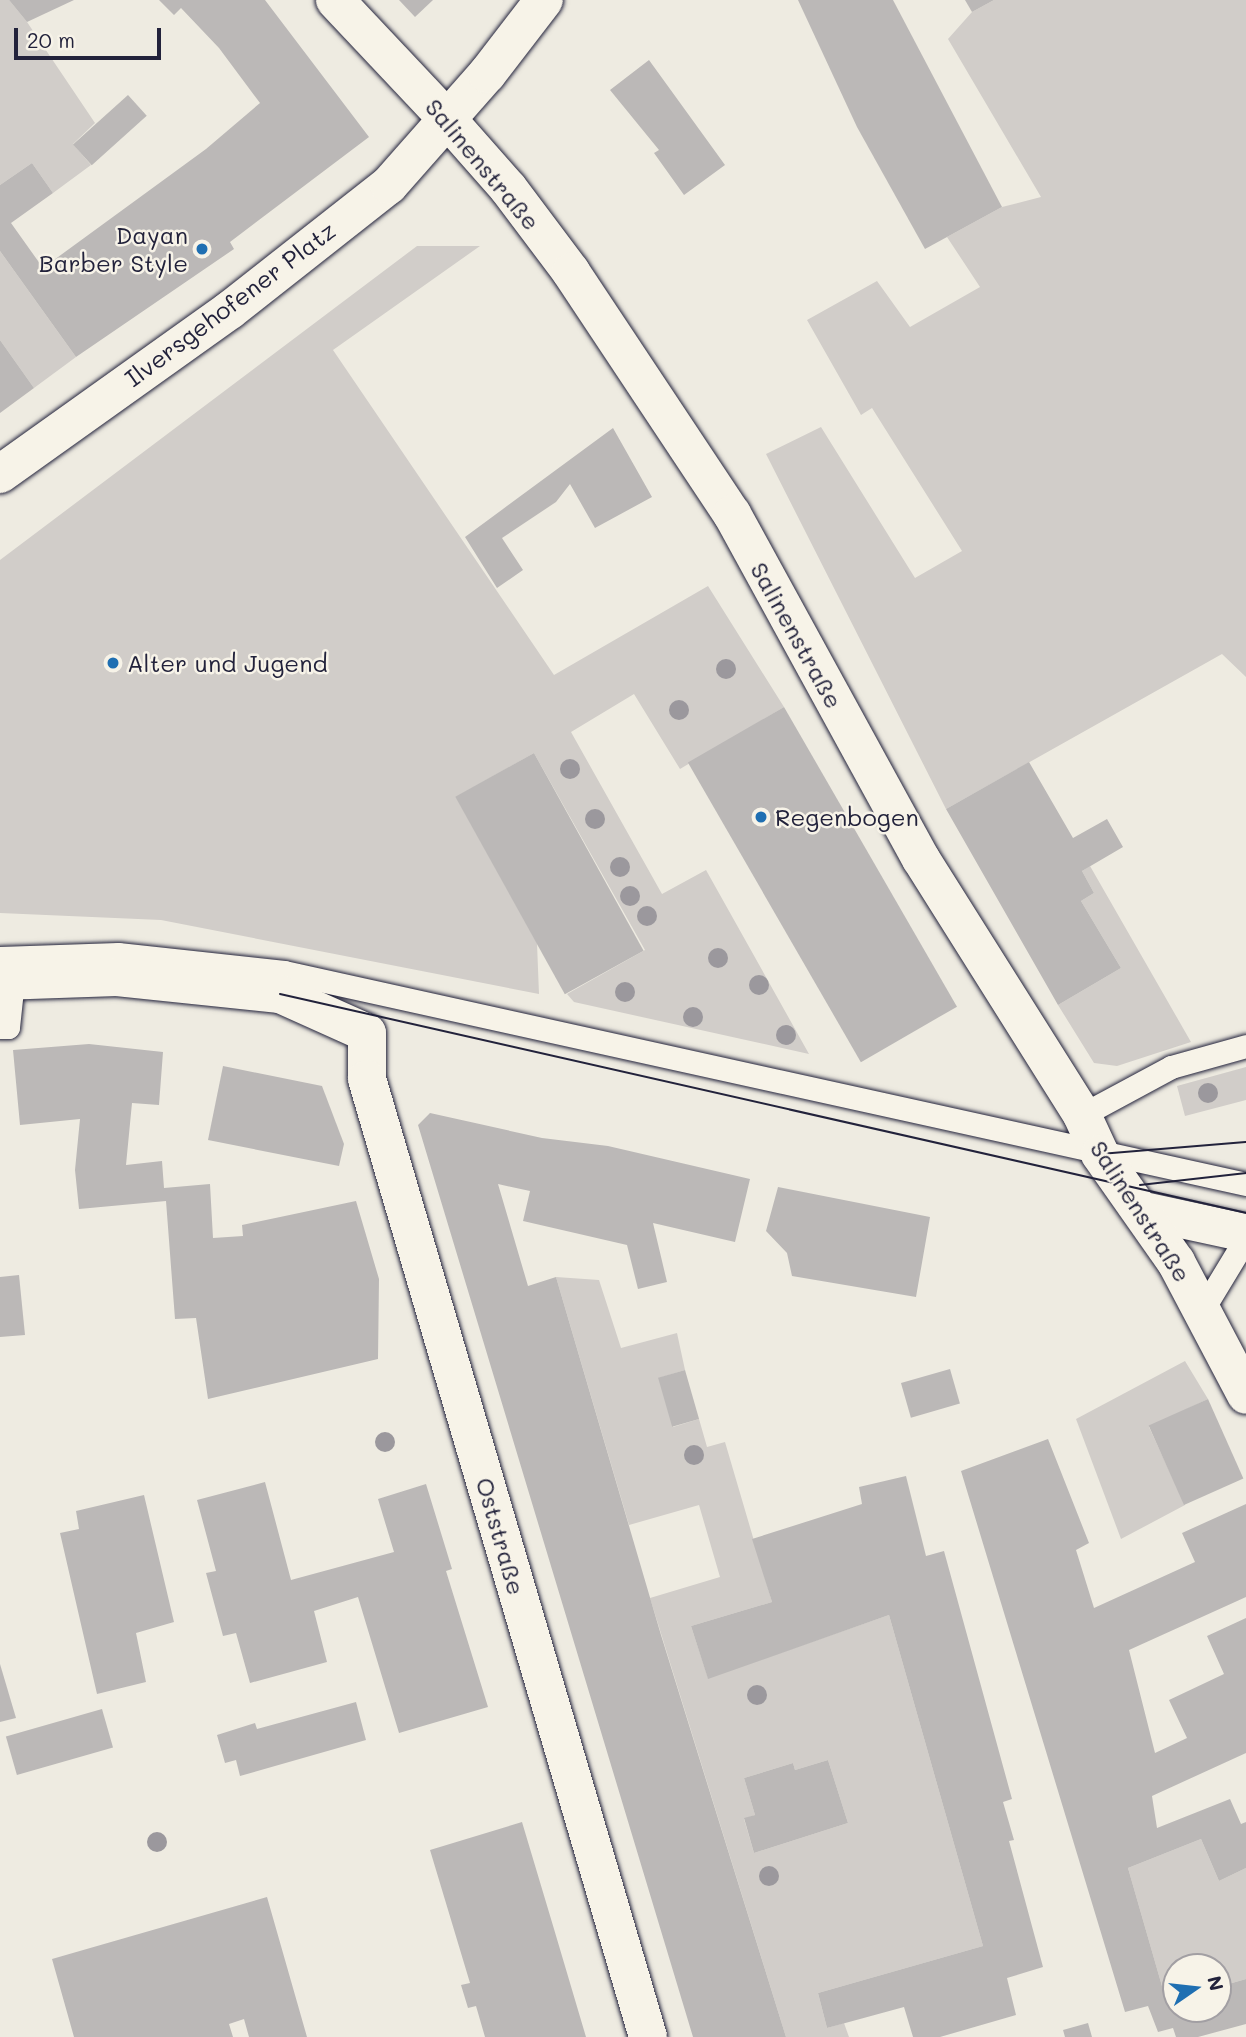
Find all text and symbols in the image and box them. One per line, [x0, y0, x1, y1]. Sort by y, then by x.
scale bar [18, 14, 164, 58]
text: 20 m [27, 26, 75, 53]
street label: Salinenstraße [420, 92, 546, 236]
street label: Ilversgehofener Platz [119, 215, 341, 393]
place label: Dayan Barber Style [39, 221, 188, 277]
marker: Dayan Barber Style [194, 241, 210, 257]
street label: Salinenstraße [745, 557, 849, 713]
place label: Alter und Jugend [127, 649, 328, 677]
marker: Alter und Jugend [105, 655, 121, 671]
place label: Regenbogen [775, 803, 919, 831]
marker: Regenbogen [753, 809, 769, 825]
street label: Salinenstraße [1085, 1135, 1197, 1287]
street label: Oststraße [471, 1474, 531, 1598]
north arrow [1162, 1953, 1232, 2023]
text: N [1202, 1973, 1230, 1993]

